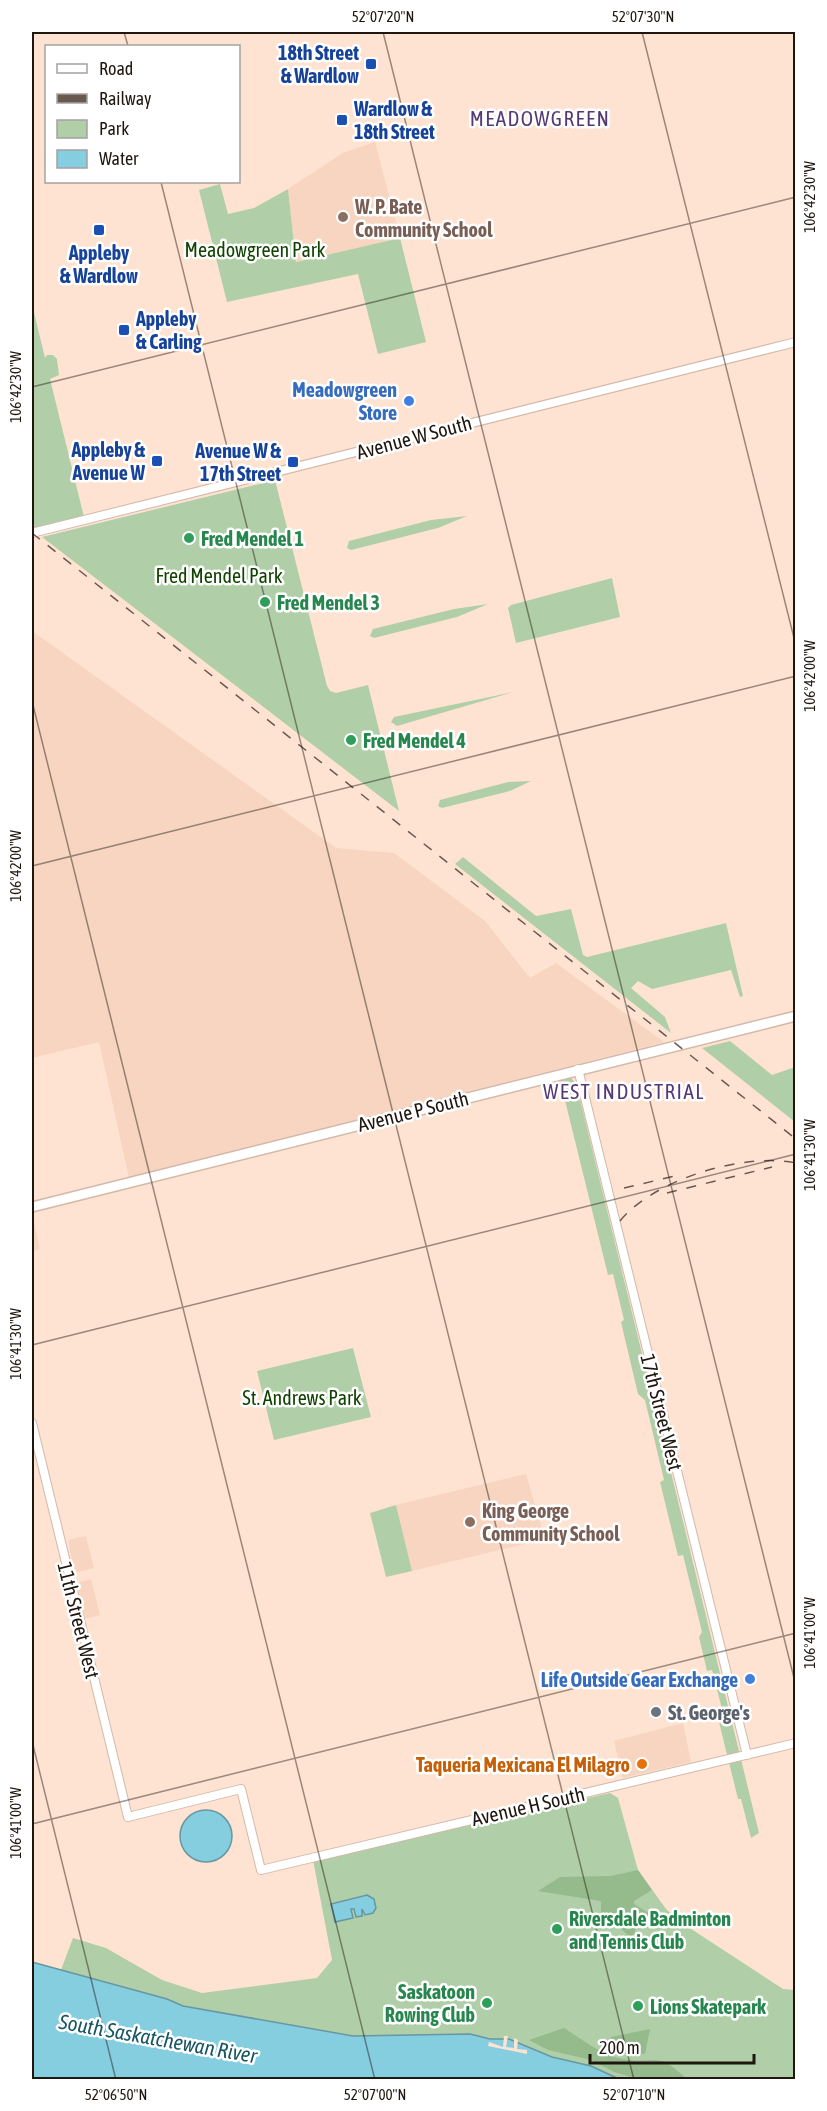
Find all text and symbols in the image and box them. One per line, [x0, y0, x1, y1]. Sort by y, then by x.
text: 52°07'20"N [352, 8, 414, 25]
text: 52°07'30"N [612, 8, 674, 25]
place label: 18th Street & Wardlow [278, 41, 359, 87]
legend [45, 45, 240, 183]
marker: 18th Street & Wardlow [364, 57, 378, 71]
text: Road [99, 58, 133, 79]
text: Railway [99, 88, 151, 109]
place label: Wardlow & 18th Street [353, 97, 435, 143]
district label: MEADOWGREEN [470, 106, 610, 130]
marker: Wardlow & 18th Street [335, 113, 349, 127]
text: Park [99, 118, 129, 139]
text: Water [99, 148, 139, 169]
text: 106°42'30"W [801, 161, 818, 233]
place label: W. P. Bate Community School [354, 195, 493, 241]
marker: W. P. Bate Community School [336, 210, 350, 224]
marker: Appleby & Wardlow [92, 223, 106, 237]
park label: Meadowgreen Park [185, 238, 326, 261]
place label: Appleby & Wardlow [60, 241, 138, 287]
place label: Appleby & Carling [135, 307, 202, 353]
marker: Appleby & Carling [117, 323, 131, 337]
text: 106°42'30"W [7, 351, 24, 423]
place label: Meadowgreen Store [292, 378, 397, 424]
marker: Meadowgreen Store [402, 394, 416, 408]
street label: Avenue W South [354, 411, 474, 463]
place label: Appleby & Avenue W [70, 438, 146, 484]
place label: Avenue W & 17th Street [194, 439, 282, 485]
marker: Appleby & Avenue W [150, 454, 164, 468]
marker: Avenue W & 17th Street [286, 455, 300, 469]
place label: Fred Mendel 1 [201, 527, 304, 550]
marker: Fred Mendel 1 [182, 531, 196, 545]
park label: Fred Mendel Park [156, 564, 283, 587]
place label: Fred Mendel 3 [277, 591, 380, 614]
marker: Fred Mendel 3 [258, 595, 272, 609]
text: 106°42'00"W [801, 640, 818, 712]
place label: Fred Mendel 4 [363, 729, 466, 752]
marker: Fred Mendel 4 [344, 733, 358, 747]
text: 106°42'00"W [7, 830, 24, 902]
district label: WEST INDUSTRIAL [543, 1079, 705, 1103]
street label: Avenue P South [355, 1086, 471, 1136]
text: 106°41'30"W [801, 1119, 818, 1191]
text: 106°41'30"W [7, 1308, 24, 1380]
street label: 17th Street West [636, 1351, 688, 1473]
park label: St. Andrews Park [242, 1386, 362, 1409]
place label: King George Community School [482, 1499, 620, 1545]
marker: King George Community School [463, 1515, 477, 1529]
street label: 11th Street West [53, 1559, 105, 1681]
text: 106°41'00"W [801, 1597, 818, 1669]
place label: Life Outside Gear Exchange [541, 1668, 738, 1691]
marker: Life Outside Gear Exchange [743, 1672, 757, 1686]
place label: St. George's [668, 1701, 750, 1724]
marker: St. George's [649, 1705, 663, 1719]
place label: Taqueria Mexicana El Milagro [416, 1753, 630, 1776]
marker: Taqueria Mexicana El Milagro [635, 1757, 649, 1771]
street label: Avenue H South [469, 1782, 587, 1830]
text: 106°41'00"W [7, 1787, 24, 1859]
place label: Riversdale Badminton and Tennis Club [569, 1907, 731, 1953]
marker: Riversdale Badminton and Tennis Club [550, 1922, 564, 1936]
place label: Saskatoon Rowing Club [385, 1980, 475, 2026]
place label: Lions Skatepark [650, 1995, 766, 2018]
marker: Saskatoon Rowing Club [480, 1996, 494, 2010]
marker: Lions Skatepark [631, 1999, 645, 2013]
water label: South Saskatchewan River [56, 2009, 259, 2067]
scale bar [590, 2027, 754, 2065]
text: 200 m [599, 2037, 640, 2058]
text: 52°06'50"N [85, 2086, 147, 2103]
text: 52°07'00"N [344, 2086, 406, 2103]
text: 52°07'10"N [603, 2086, 665, 2103]

